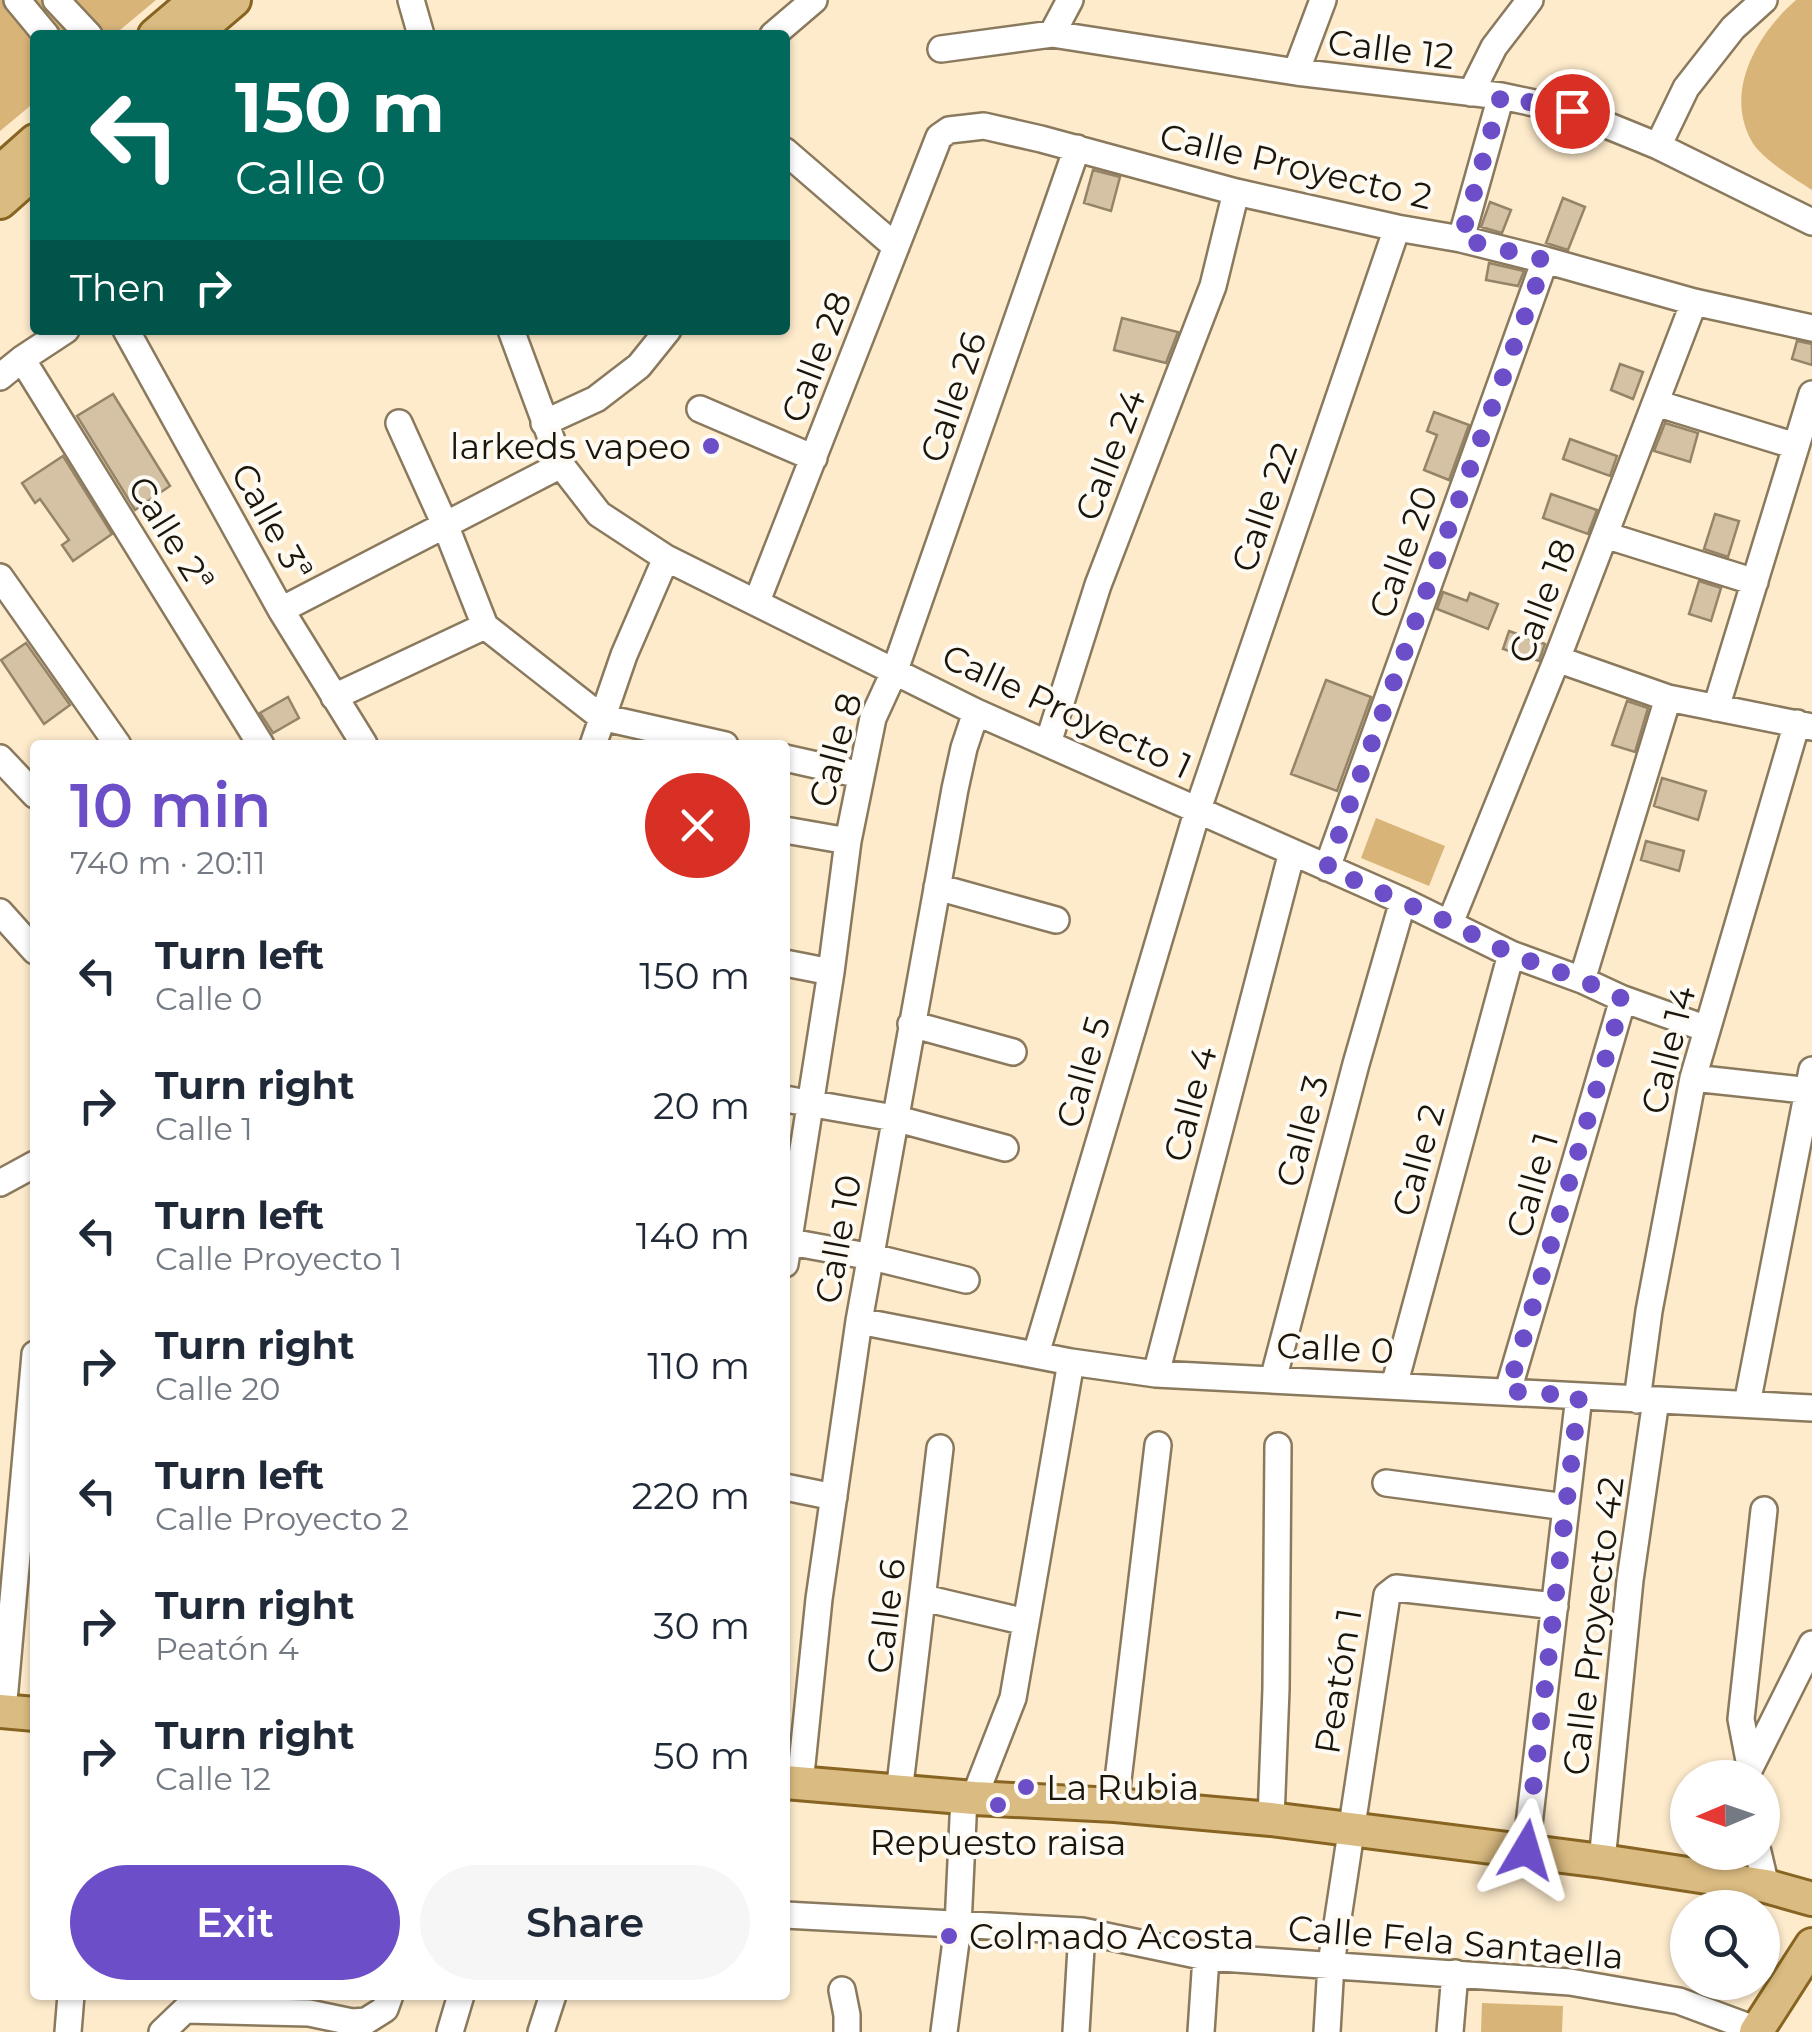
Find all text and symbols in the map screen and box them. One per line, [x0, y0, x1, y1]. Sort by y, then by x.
street label: Calle 12 [1325, 20, 1457, 78]
text: 150 m [235, 64, 445, 150]
pin [1530, 69, 1615, 154]
icon: left [70, 70, 200, 200]
icon: arrive [1545, 84, 1600, 139]
street label: Calle Proyecto 2 [1156, 114, 1436, 218]
text: Calle 0 [235, 150, 386, 205]
icon: right [186, 260, 241, 315]
text: Then [70, 264, 166, 311]
street label: Calle 28 [771, 286, 861, 428]
street label: Calle 26 [911, 326, 995, 468]
street label: Calle 24 [1065, 384, 1155, 526]
place label: larkeds vapeo [450, 425, 691, 468]
marker: larkeds vapeo [700, 435, 722, 457]
street label: Calle 22 [1222, 437, 1306, 577]
street label: Calle 3ª [222, 456, 322, 588]
street label: Calle 2ª [119, 468, 223, 600]
street label: Calle 20 [1359, 480, 1447, 624]
street label: Calle 18 [1499, 533, 1585, 669]
street label: Calle Proyecto 1 [935, 634, 1199, 788]
street label: Calle 8 [799, 688, 871, 812]
text: 10 min [70, 769, 271, 842]
button: close [645, 773, 750, 878]
text: 740 m · 20:11 [70, 843, 265, 882]
text: Turn left [155, 932, 324, 979]
icon: left [70, 948, 125, 1003]
text: 150 m [639, 952, 750, 999]
text: Calle 0 [155, 979, 262, 1018]
street label: Calle 14 [1631, 982, 1705, 1118]
street label: Calle 5 [1047, 1011, 1119, 1133]
street label: Calle 4 [1154, 1042, 1226, 1166]
text: Turn right [155, 1062, 354, 1109]
street label: Calle 3 [1266, 1070, 1338, 1192]
icon: right [70, 1078, 125, 1133]
text: 20 m [653, 1082, 750, 1129]
street label: Calle 2 [1382, 1099, 1454, 1221]
text: Calle 1 [155, 1109, 253, 1148]
street label: Calle 1 [1497, 1128, 1567, 1242]
street label: Calle 10 [806, 1171, 870, 1307]
text: Turn left [155, 1192, 324, 1239]
icon: left [70, 1208, 125, 1263]
text: 140 m [636, 1212, 750, 1259]
text: Calle Proyecto 1 [155, 1239, 402, 1278]
text: Turn right [155, 1322, 354, 1369]
street label: Calle 0 [1275, 1323, 1395, 1373]
icon: right [70, 1338, 125, 1393]
text: 110 m [647, 1342, 750, 1389]
text: Calle 20 [155, 1369, 281, 1408]
text: Turn left [155, 1452, 324, 1499]
icon: left [70, 1468, 125, 1523]
text: 220 m [631, 1472, 750, 1519]
street label: Calle Proyecto 42 [1553, 1474, 1633, 1778]
text: Calle Proyecto 2 [155, 1499, 409, 1538]
street label: Calle 6 [858, 1556, 914, 1676]
text: Turn right [155, 1582, 354, 1629]
icon: right [70, 1598, 125, 1653]
text: 30 m [653, 1602, 750, 1649]
street label: Peatón 1 [1305, 1605, 1371, 1757]
text: Peatón 4 [155, 1629, 299, 1668]
text: Turn right [155, 1712, 354, 1759]
icon: right [70, 1728, 125, 1783]
text: 50 m [653, 1732, 750, 1779]
text: Calle 12 [155, 1759, 271, 1798]
north arrow [1670, 1760, 1780, 1870]
map controls [1670, 1760, 1780, 2000]
place label: La Rubia [1046, 1766, 1199, 1809]
marker: La Rubia [1015, 1776, 1037, 1798]
marker: Repuesto raisa [987, 1794, 1009, 1816]
position arrow [1474, 1798, 1578, 1902]
place label: Repuesto raisa [870, 1821, 1127, 1864]
button: Exit [70, 1865, 400, 1980]
button: Share [420, 1865, 750, 1980]
button: search [1670, 1890, 1780, 2000]
street label: Calle Fela Santaella [1286, 1906, 1626, 1978]
place label: Colmado Acosta [969, 1915, 1255, 1958]
marker: Colmado Acosta [938, 1925, 960, 1947]

